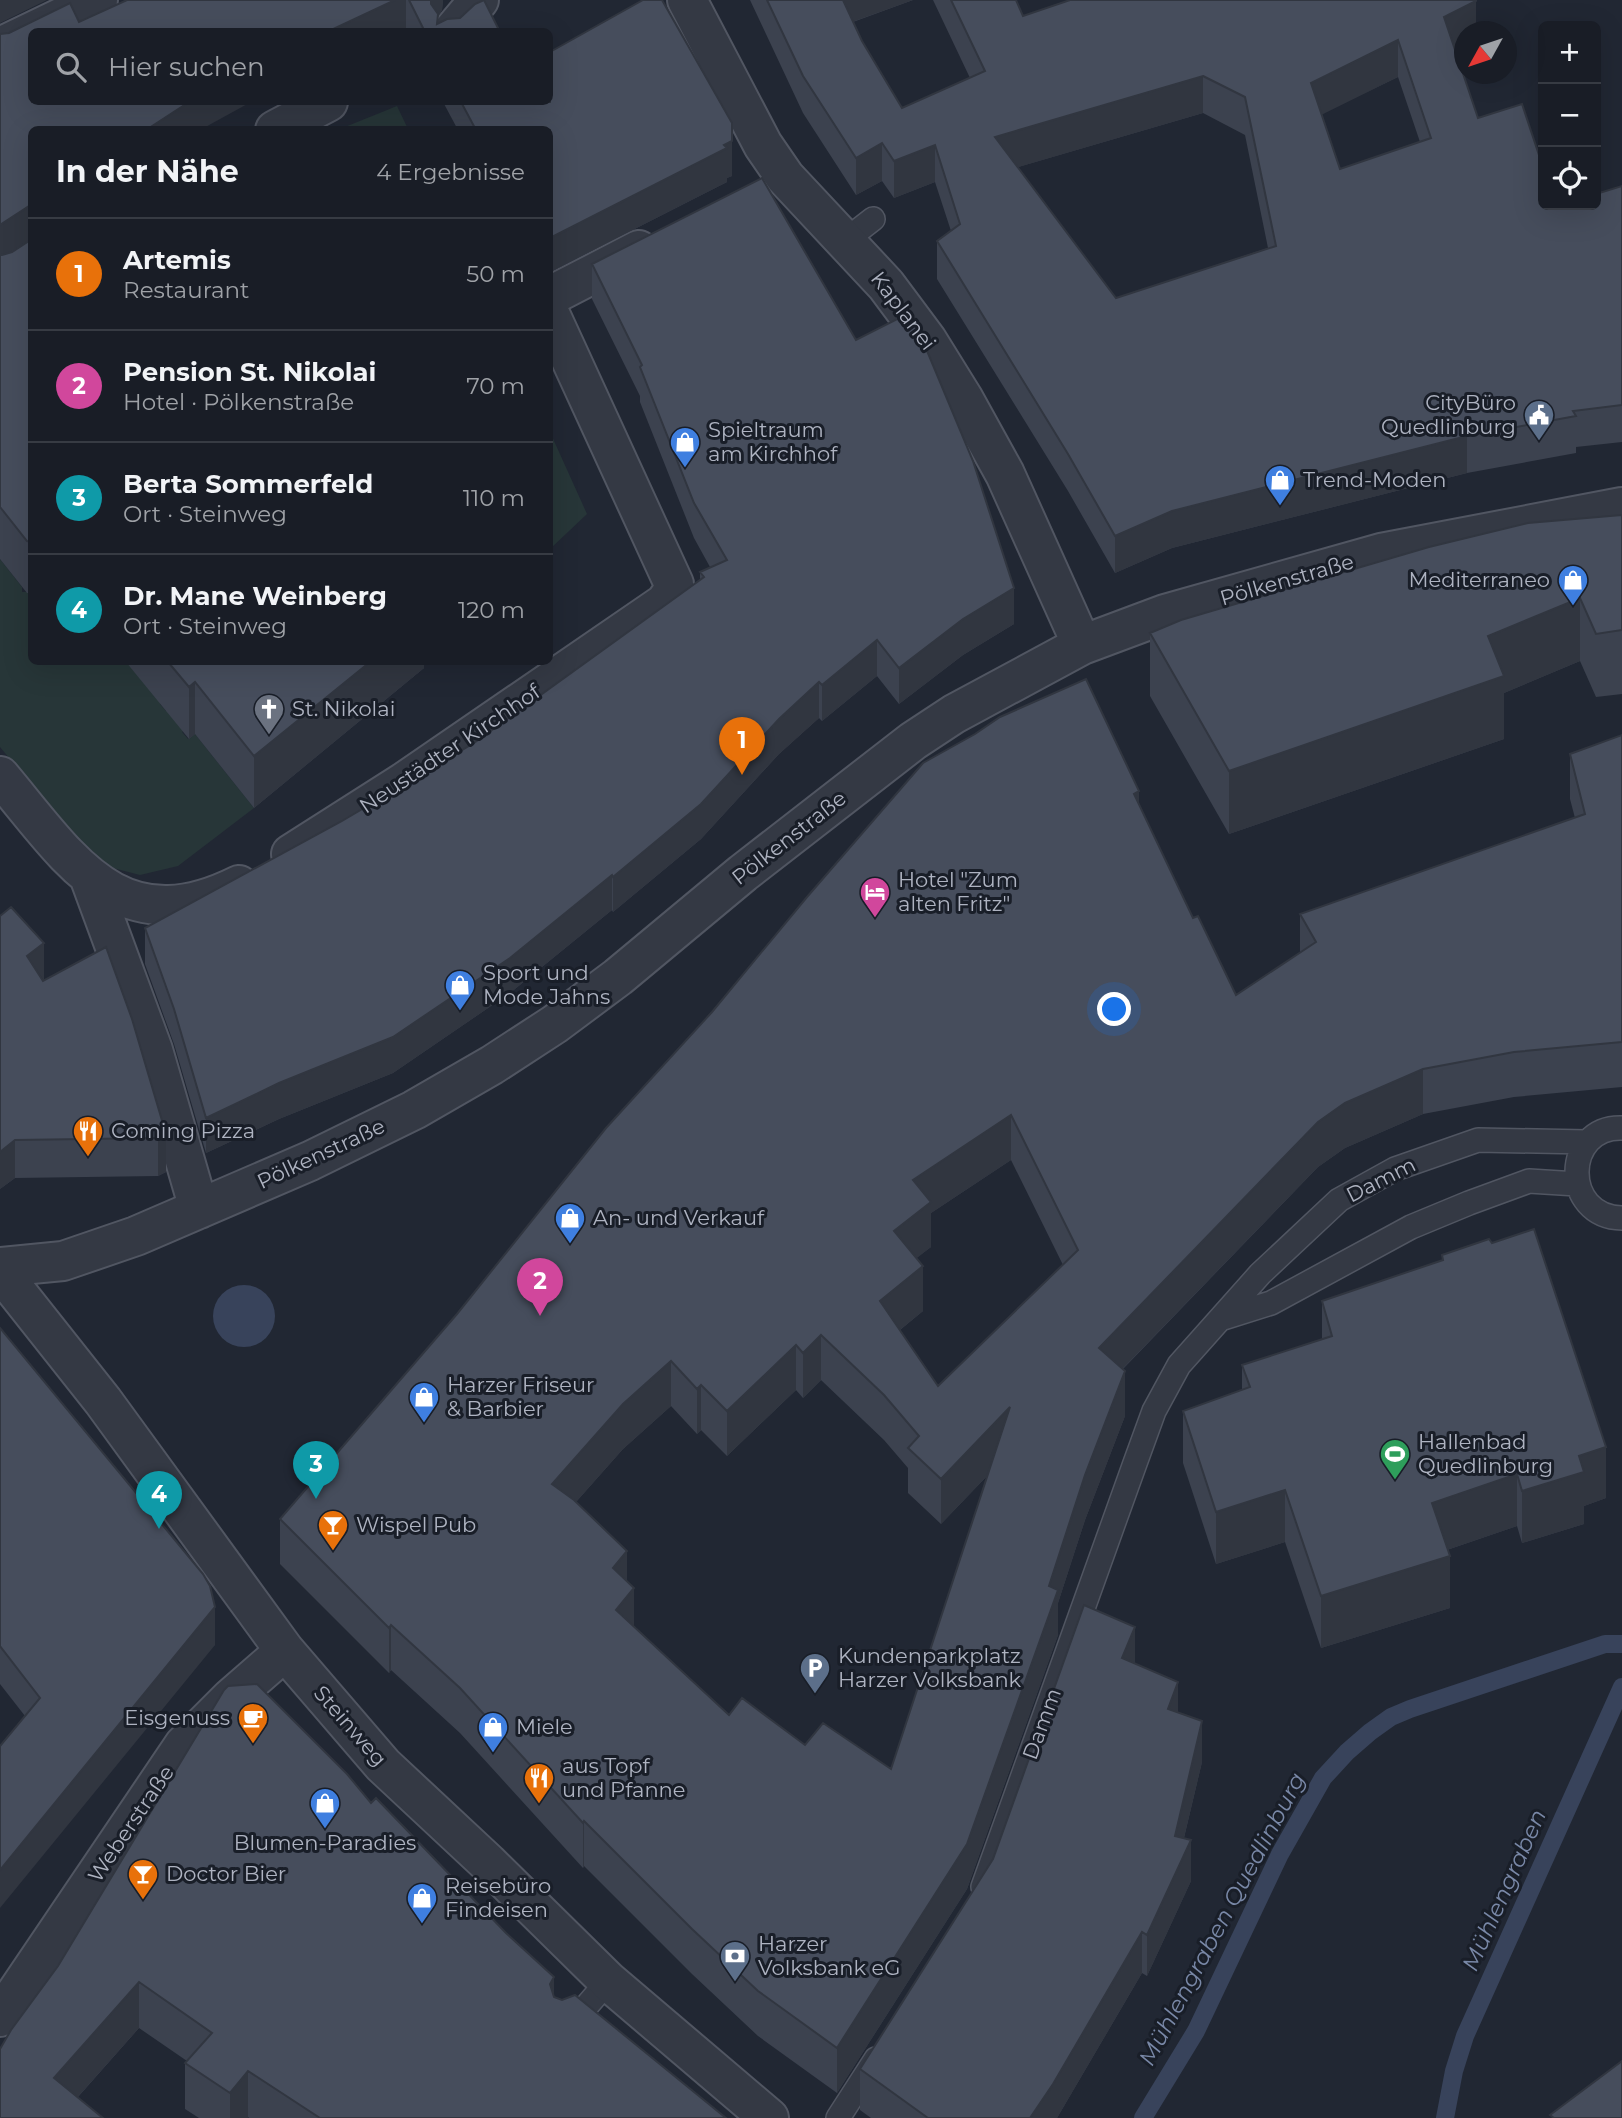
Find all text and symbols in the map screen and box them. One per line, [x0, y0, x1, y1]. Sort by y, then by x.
north arrow [1454, 21, 1517, 84]
map controls [1538, 21, 1601, 210]
button: + [1538, 21, 1601, 84]
search box [28, 28, 553, 105]
icon: search [52, 48, 90, 86]
text: Hier suchen [108, 51, 265, 83]
button: − [1538, 84, 1601, 147]
button: locate [1538, 147, 1601, 210]
text: In der Nähe [56, 153, 239, 190]
text: 4 Ergebnisse [376, 158, 525, 186]
text: Artemis [123, 244, 231, 276]
text: 1 [74, 260, 84, 288]
text: 50 m [466, 260, 525, 288]
street label: Kaplanei [866, 267, 941, 355]
text: Restaurant [123, 276, 249, 304]
text: Pension St. Nikolai [123, 356, 376, 388]
text: 2 [72, 372, 86, 400]
text: 70 m [466, 372, 525, 400]
text: Hotel · Pölkenstraße [123, 388, 354, 416]
place label: CityBüro Quedlinburg [1381, 390, 1516, 439]
public building icon: CityBüro Quedlinburg [1522, 398, 1556, 442]
place label: Spieltraum am Kirchhof [708, 417, 838, 466]
shop icon: Spieltraum am Kirchhof [668, 425, 702, 469]
shop icon: Trend-Moden [1263, 463, 1297, 507]
place label: Trend-Moden [1303, 467, 1446, 492]
text: Berta Sommerfeld [123, 468, 373, 500]
text: 3 [72, 484, 86, 512]
text: 110 m [463, 484, 525, 512]
text: Ort · Steinweg [123, 500, 287, 528]
street label: Pölkenstraße [1217, 548, 1357, 611]
shop icon: Mediterraneo [1556, 563, 1590, 607]
place label: Mediterraneo [1408, 567, 1550, 592]
text: Dr. Mane Weinberg [123, 580, 387, 612]
text: 4 [71, 596, 87, 624]
text: 120 m [458, 596, 525, 624]
text: Ort · Steinweg [123, 612, 287, 640]
street label: Neustädter Kirchhof [355, 678, 546, 818]
church icon: St. Nikolai [252, 692, 286, 736]
place label: St. Nikolai [292, 696, 395, 721]
pin: 1 [719, 717, 765, 775]
street label: Pölkenstraße [727, 785, 851, 890]
place label: Hotel "Zum alten Fritz" [898, 867, 1018, 916]
hotel icon: Hotel "Zum alten Fritz" [858, 875, 892, 919]
place label: Sport und Mode Jahns [483, 960, 610, 1009]
shop icon: Sport und Mode Jahns [443, 968, 477, 1012]
your location [1097, 992, 1131, 1026]
street label: Pölkenstraße [253, 1113, 389, 1194]
restaurant icon: Coming Pizza [71, 1114, 105, 1158]
place label: Coming Pizza [111, 1118, 255, 1143]
street label: Damm [1342, 1152, 1420, 1208]
shop icon: An- und Verkauf [553, 1201, 587, 1245]
place label: An- und Verkauf [593, 1205, 765, 1230]
pin: 2 [517, 1258, 563, 1316]
place label: Harzer Friseur & Barbier [447, 1372, 595, 1421]
shop icon: Harzer Friseur & Barbier [407, 1380, 441, 1424]
place label: Hallenbad Quedlinburg [1418, 1429, 1553, 1478]
sports icon: Hallenbad Quedlinburg [1378, 1437, 1412, 1481]
pin: 3 [293, 1441, 339, 1499]
pin: 4 [136, 1471, 182, 1529]
bar icon: Wispel Pub [316, 1508, 350, 1552]
place label: Wispel Pub [356, 1512, 476, 1537]
place label: Kundenparkplatz Harzer Volksbank [838, 1643, 1022, 1692]
parking icon: Kundenparkplatz Harzer Volksbank [798, 1651, 832, 1695]
street label: Steinweg [309, 1680, 392, 1771]
street label: Damm [1017, 1685, 1066, 1763]
cafe icon: Eisgenuss [236, 1701, 270, 1745]
place label: Eisgenuss [124, 1705, 230, 1730]
shop icon: Miele [476, 1710, 510, 1754]
place label: Miele [516, 1714, 573, 1739]
place label: aus Topf und Pfanne [562, 1753, 686, 1802]
street label: Weberstraße [82, 1761, 179, 1887]
restaurant icon: aus Topf und Pfanne [522, 1761, 556, 1805]
water label: Mühlengraben Quedlinburg [1133, 1768, 1311, 2070]
shop icon: Blumen-Paradies [308, 1786, 342, 1830]
water label: Mühlengraben [1456, 1805, 1552, 1975]
place label: Blumen-Paradies [234, 1830, 416, 1855]
bar icon: Doctor Bier [126, 1857, 160, 1901]
place label: Doctor Bier [166, 1861, 286, 1886]
place label: Reisebüro Findeisen [445, 1873, 551, 1922]
shop icon: Reisebüro Findeisen [405, 1881, 439, 1925]
place label: Harzer Volksbank eG [758, 1931, 901, 1980]
bank icon: Harzer Volksbank eG [718, 1939, 752, 1983]

